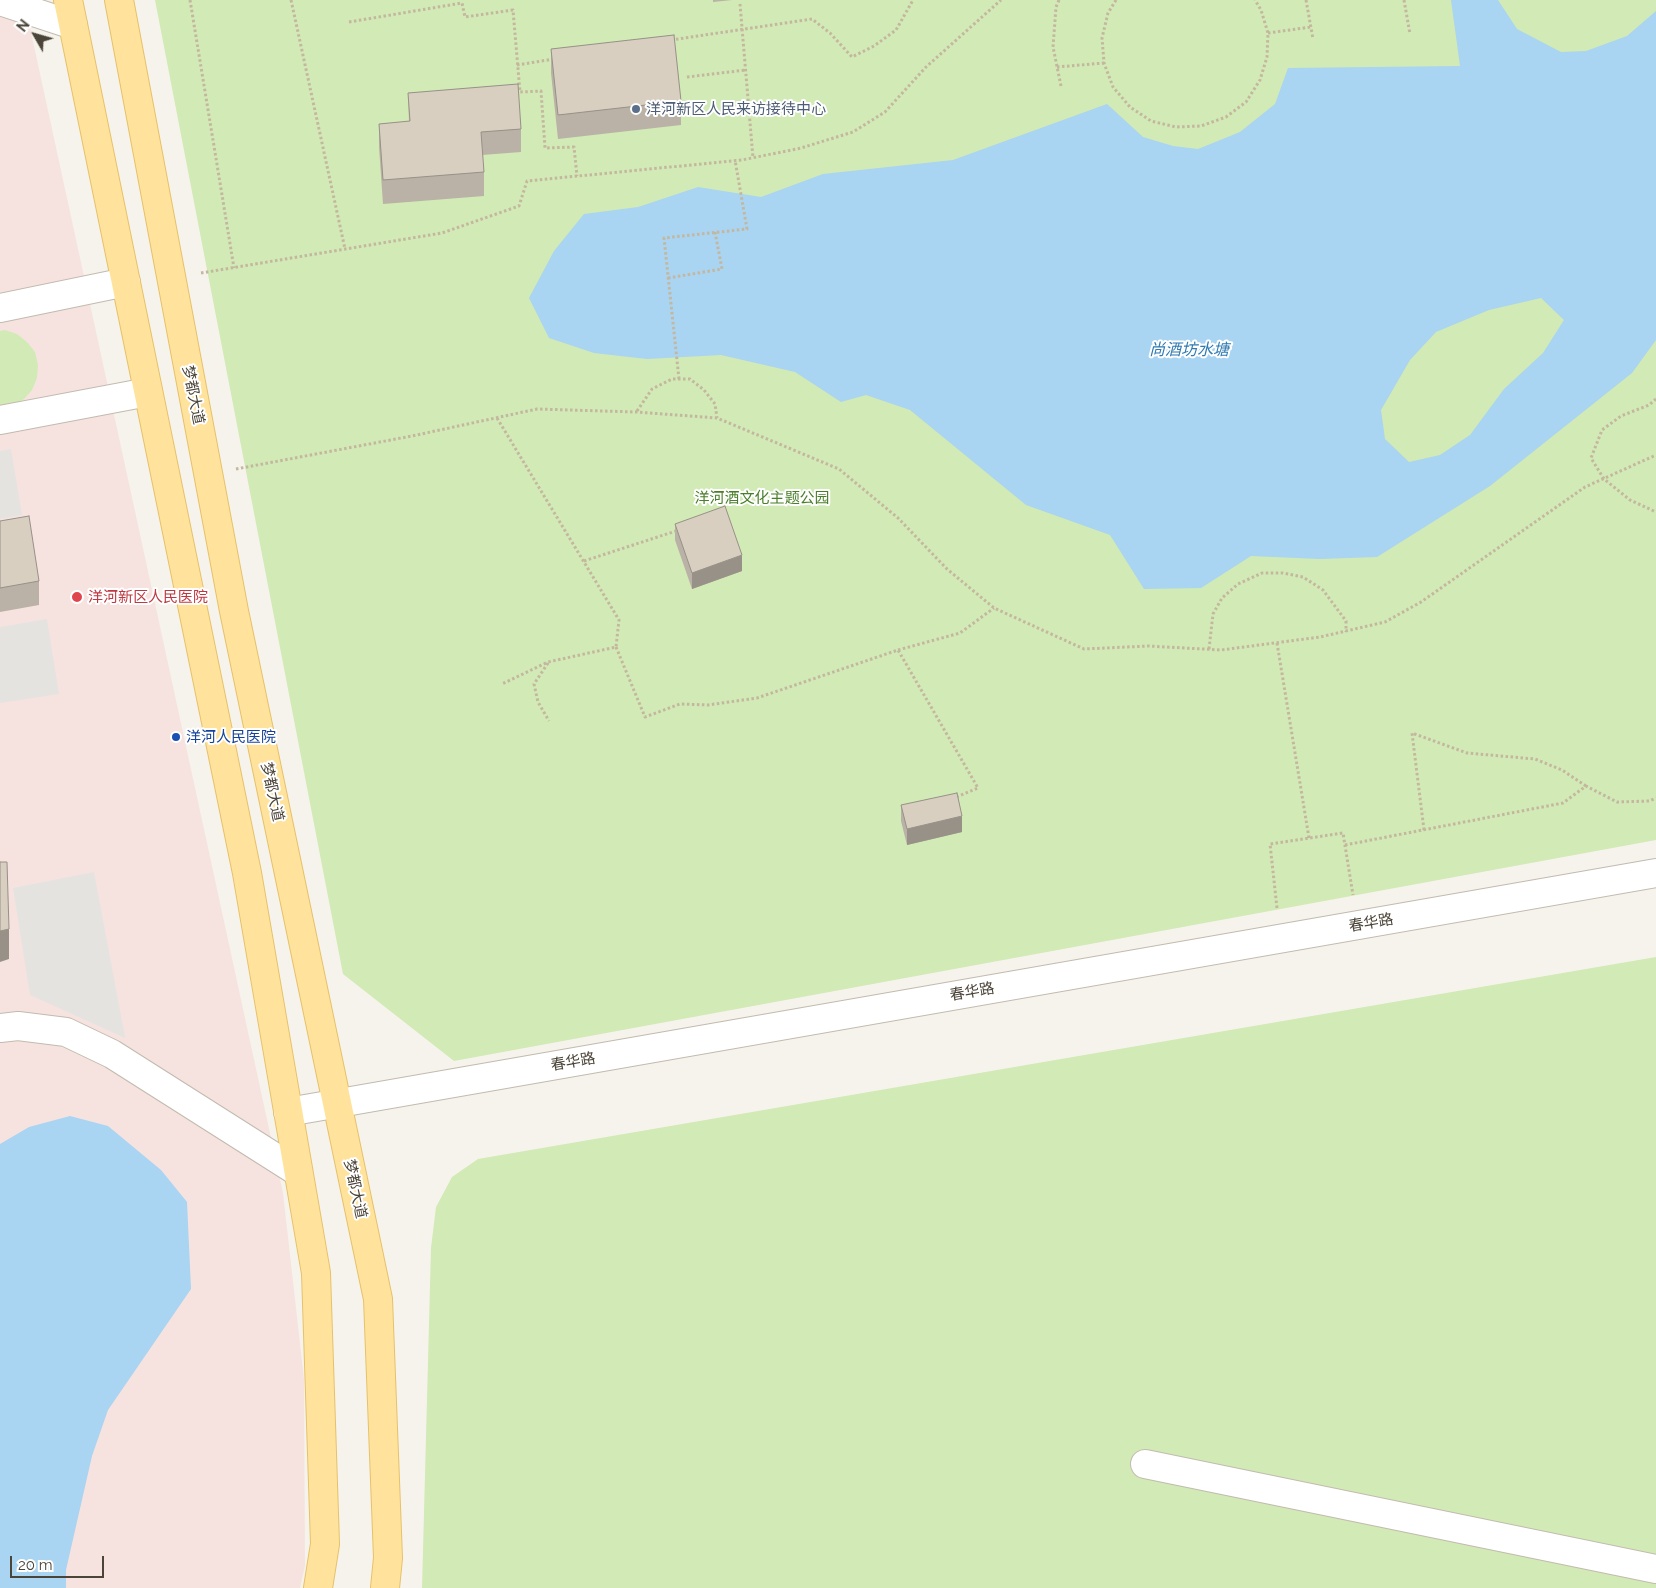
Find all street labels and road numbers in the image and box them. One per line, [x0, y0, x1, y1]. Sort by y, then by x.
street label: 梦都大道 [178, 364, 208, 426]
street label: 梦都大道 [257, 761, 287, 823]
street label: 春华路 [1347, 910, 1395, 936]
street label: 春华路 [948, 979, 996, 1005]
street label: 春华路 [549, 1049, 597, 1075]
street label: 梦都大道 [340, 1158, 370, 1220]

